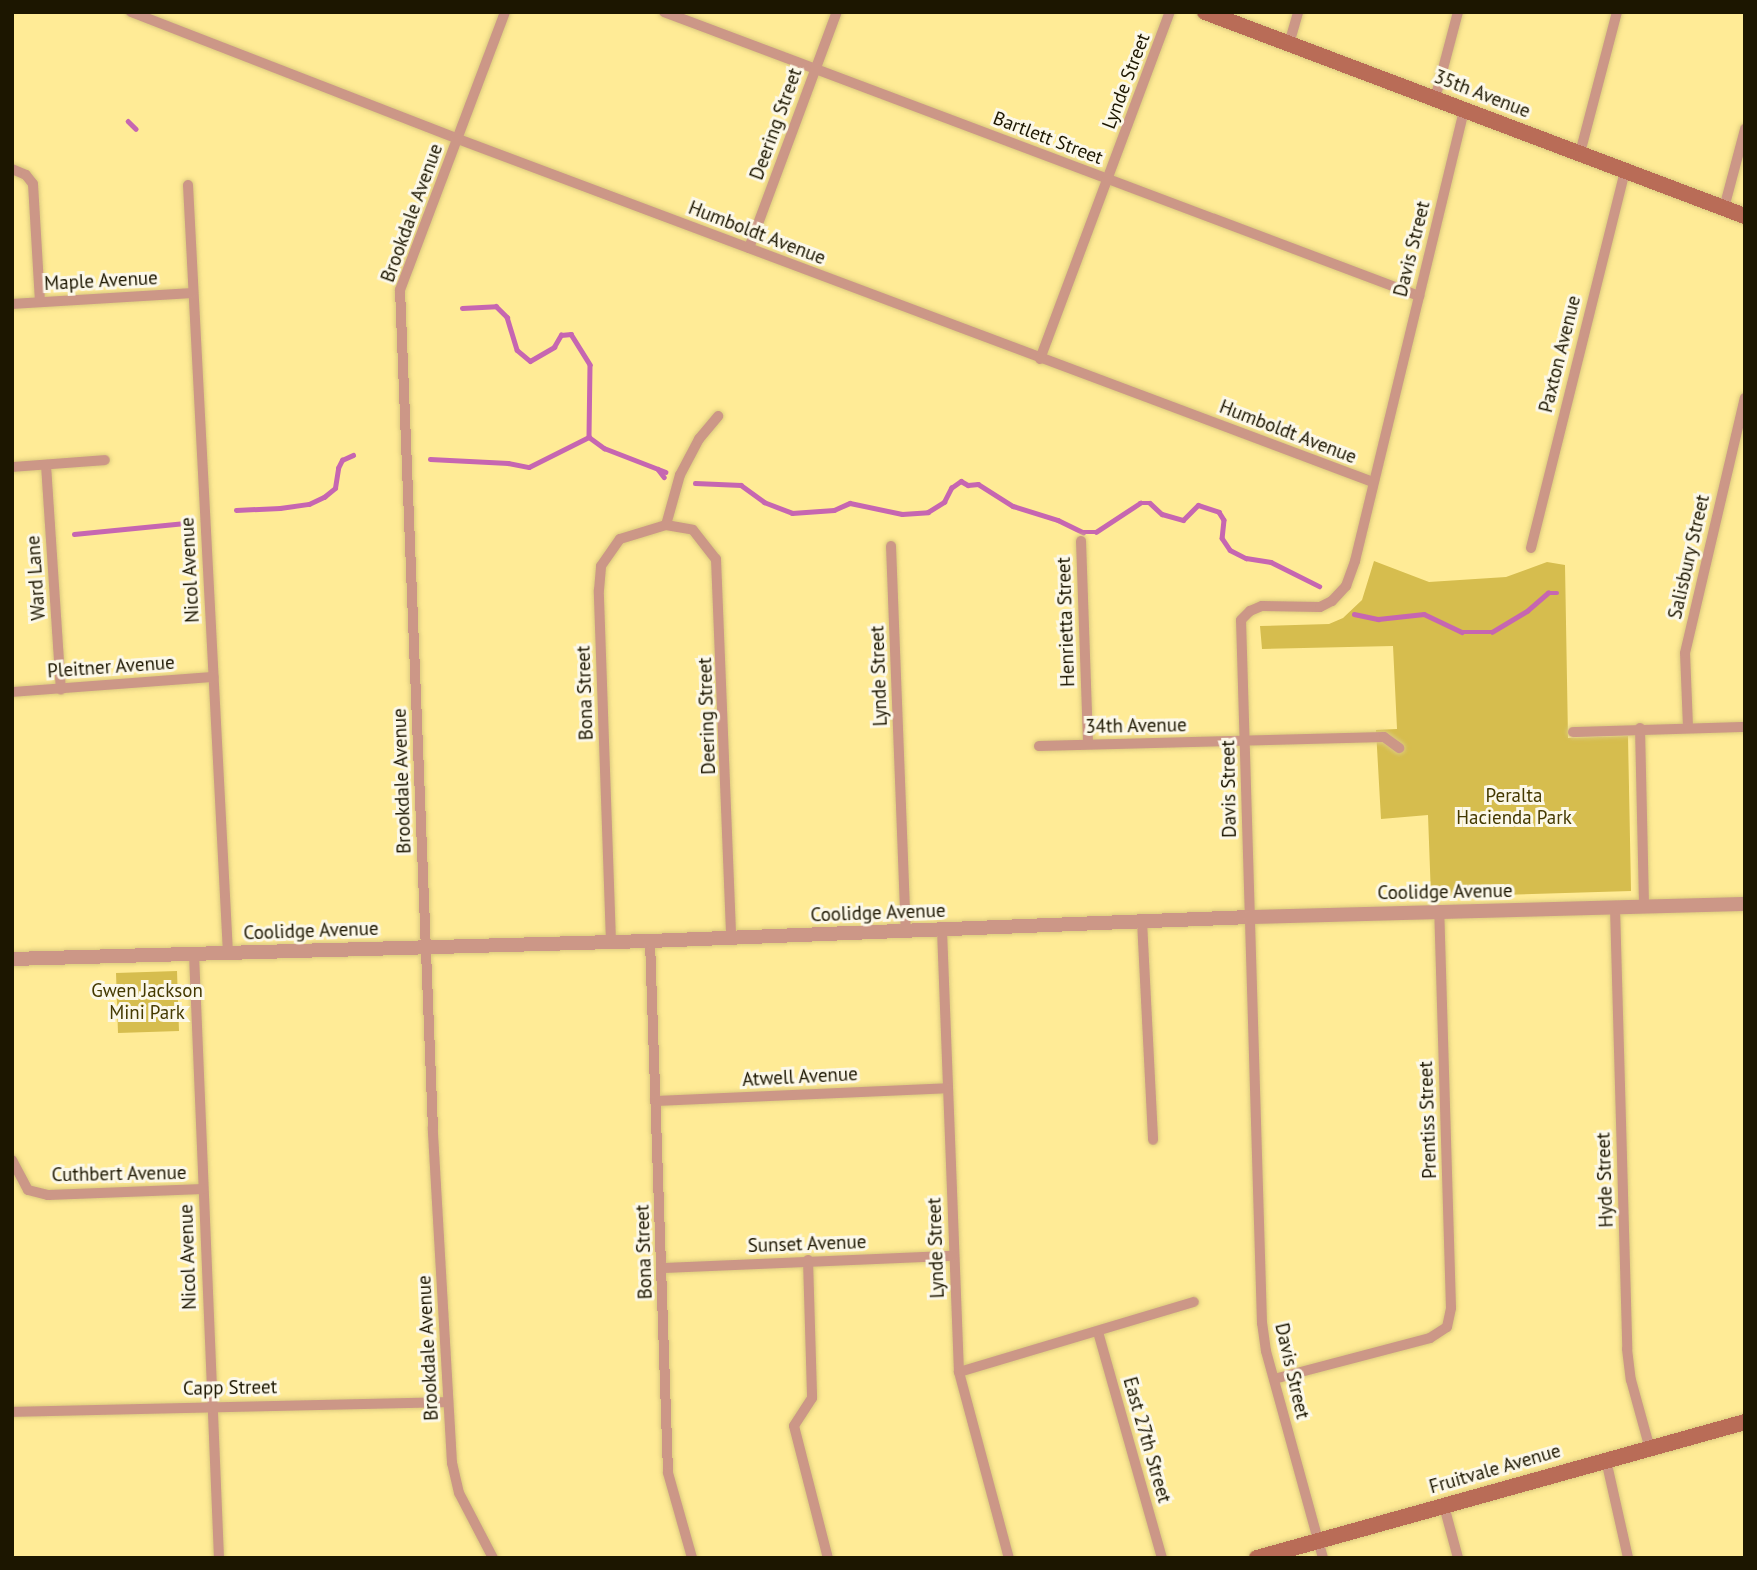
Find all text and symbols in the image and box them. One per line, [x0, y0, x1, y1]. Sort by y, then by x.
street label: Lynde Street [1097, 30, 1155, 132]
street label: Deering Street [745, 65, 807, 183]
street label: 35th Avenue [1430, 65, 1534, 123]
street label: Bartlett Street [990, 107, 1106, 169]
street label: Brookdale Avenue [376, 140, 448, 286]
street label: Humboldt Avenue [685, 196, 829, 270]
street label: Davis Street [1389, 199, 1435, 299]
street label: Maple Avenue [43, 267, 159, 295]
street label: Paxton Avenue [1534, 293, 1586, 415]
street label: Humboldt Avenue [1216, 395, 1360, 469]
street label: Salisbury Street [1664, 492, 1714, 622]
street label: Nicol Avenue [176, 516, 204, 624]
street label: Ward Lane [22, 535, 50, 621]
street label: Henrietta Street [1052, 557, 1080, 687]
street label: Lynde Street [866, 625, 892, 727]
street label: Bona Street [572, 645, 598, 741]
street label: Pleitner Avenue [46, 651, 176, 683]
street label: Deering Street [694, 657, 720, 775]
street label: Brookdale Avenue [388, 708, 416, 854]
street label: 34th Avenue [1085, 714, 1187, 738]
street label: Davis Street [1217, 740, 1241, 838]
park label: Peralta Hacienda Park [1456, 785, 1572, 829]
street label: Coolidge Avenue [1377, 879, 1513, 905]
street label: Coolidge Avenue [810, 899, 946, 927]
street label: Coolidge Avenue [243, 917, 379, 945]
park label: Gwen Jackson Mini Park [91, 980, 203, 1024]
street label: Prentiss Street [1415, 1061, 1441, 1179]
street label: Atwell Avenue [741, 1063, 859, 1091]
street label: Hyde Street [1592, 1132, 1618, 1228]
street label: Cuthbert Avenue [51, 1161, 187, 1187]
street label: Lynde Street [923, 1197, 949, 1299]
street label: Nicol Avenue [175, 1204, 201, 1310]
street label: Bona Street [631, 1204, 657, 1300]
street label: Sunset Avenue [747, 1231, 867, 1257]
street label: Brookdale Avenue [413, 1274, 443, 1422]
street label: Davis Street [1270, 1321, 1314, 1421]
street label: East 27th Street [1118, 1374, 1176, 1506]
street label: Capp Street [183, 1376, 277, 1400]
street label: Fruitvale Avenue [1426, 1439, 1564, 1499]

